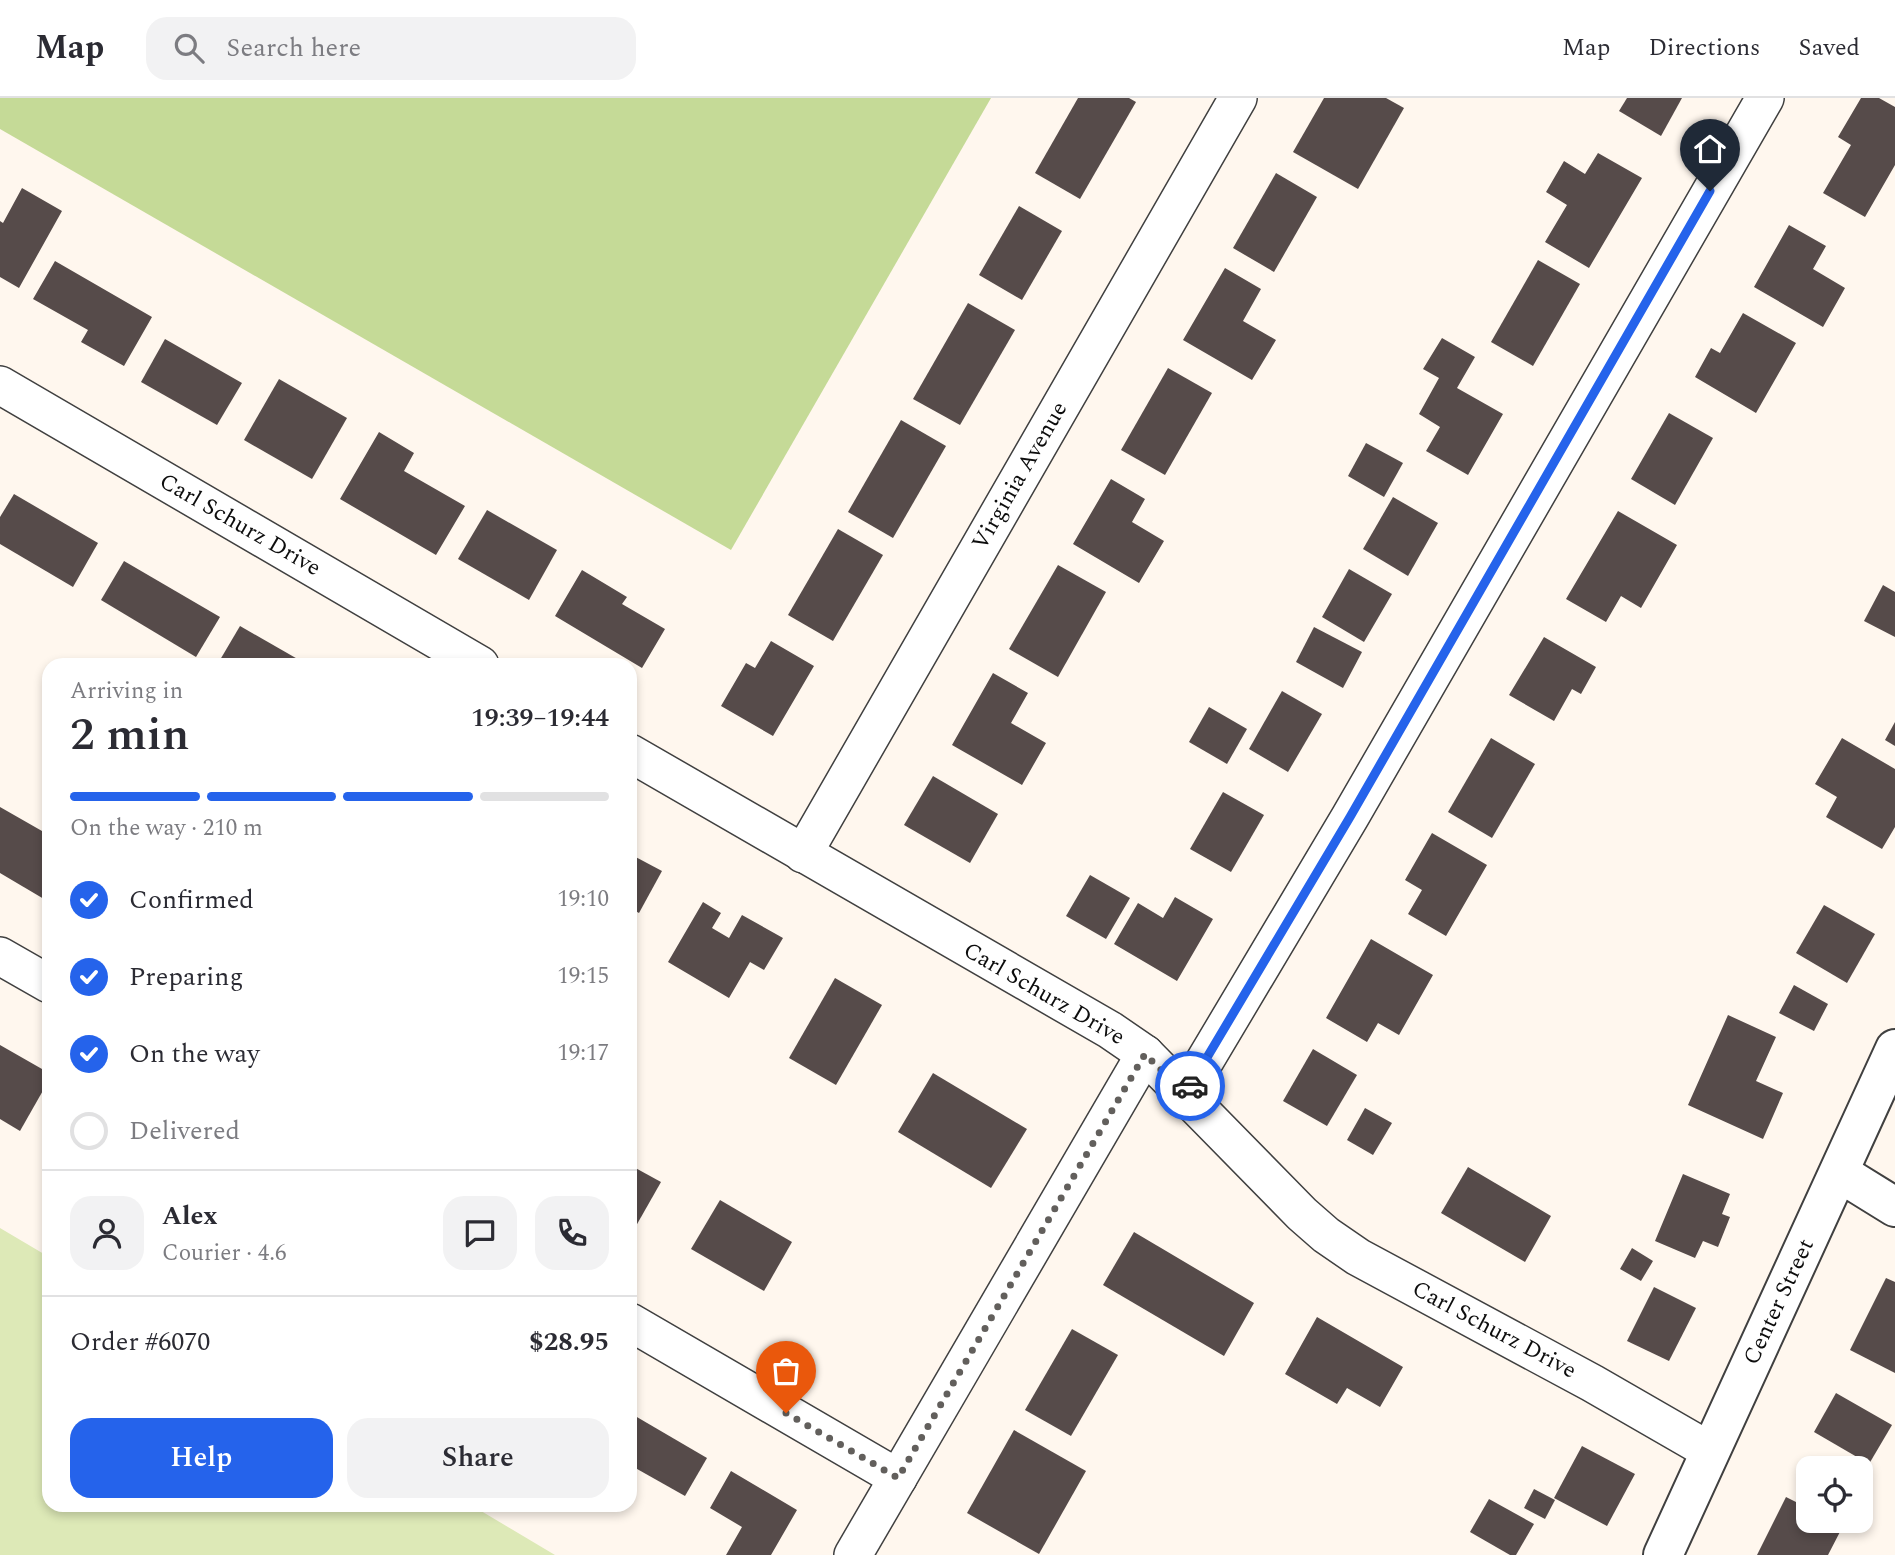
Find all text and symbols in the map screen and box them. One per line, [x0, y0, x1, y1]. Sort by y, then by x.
search box [146, 17, 636, 80]
text: Map [35, 23, 104, 73]
text: Search here [226, 28, 361, 68]
icon: search [170, 29, 208, 67]
text: Map [1562, 30, 1610, 66]
text: Directions [1648, 30, 1760, 66]
text: Saved [1798, 30, 1860, 66]
pin [1680, 119, 1740, 191]
icon: home [1691, 130, 1729, 168]
street label: Virginia Avenue [963, 395, 1077, 557]
street label: Carl Schurz Drive [152, 464, 328, 586]
text: Arriving in [70, 674, 183, 709]
text: 19:39–19:44 [471, 698, 609, 738]
text: 2 min [70, 700, 189, 770]
text: On the way · 210 m [70, 811, 263, 846]
text: Confirmed [129, 880, 254, 920]
icon: check [70, 881, 108, 919]
text: 19:10 [557, 882, 609, 917]
street label: Carl Schurz Drive [956, 933, 1132, 1055]
text: Preparing [129, 957, 243, 997]
icon: check [70, 958, 108, 996]
text: 19:15 [557, 959, 609, 994]
text: On the way [129, 1034, 260, 1074]
icon: check [70, 1035, 108, 1073]
text: 19:17 [557, 1036, 609, 1071]
courier [1155, 1051, 1225, 1121]
icon: car [1171, 1067, 1209, 1105]
text: Delivered [129, 1111, 240, 1151]
button: person [70, 1196, 144, 1270]
text: Alex [162, 1196, 217, 1236]
button: chat [443, 1196, 517, 1270]
button: phone [535, 1196, 609, 1270]
street label: Center Street [1734, 1233, 1824, 1371]
text: Courier · 4.6 [162, 1236, 287, 1271]
street label: Carl Schurz Drive [1405, 1272, 1583, 1388]
text: Order #6070 [70, 1322, 210, 1362]
text: $28.95 [529, 1322, 609, 1362]
pin [756, 1341, 816, 1413]
icon: bag [767, 1352, 805, 1390]
button: Help [70, 1418, 333, 1498]
button: Share [347, 1418, 609, 1498]
map controls [1796, 1456, 1873, 1533]
button: locate [1796, 1456, 1873, 1533]

